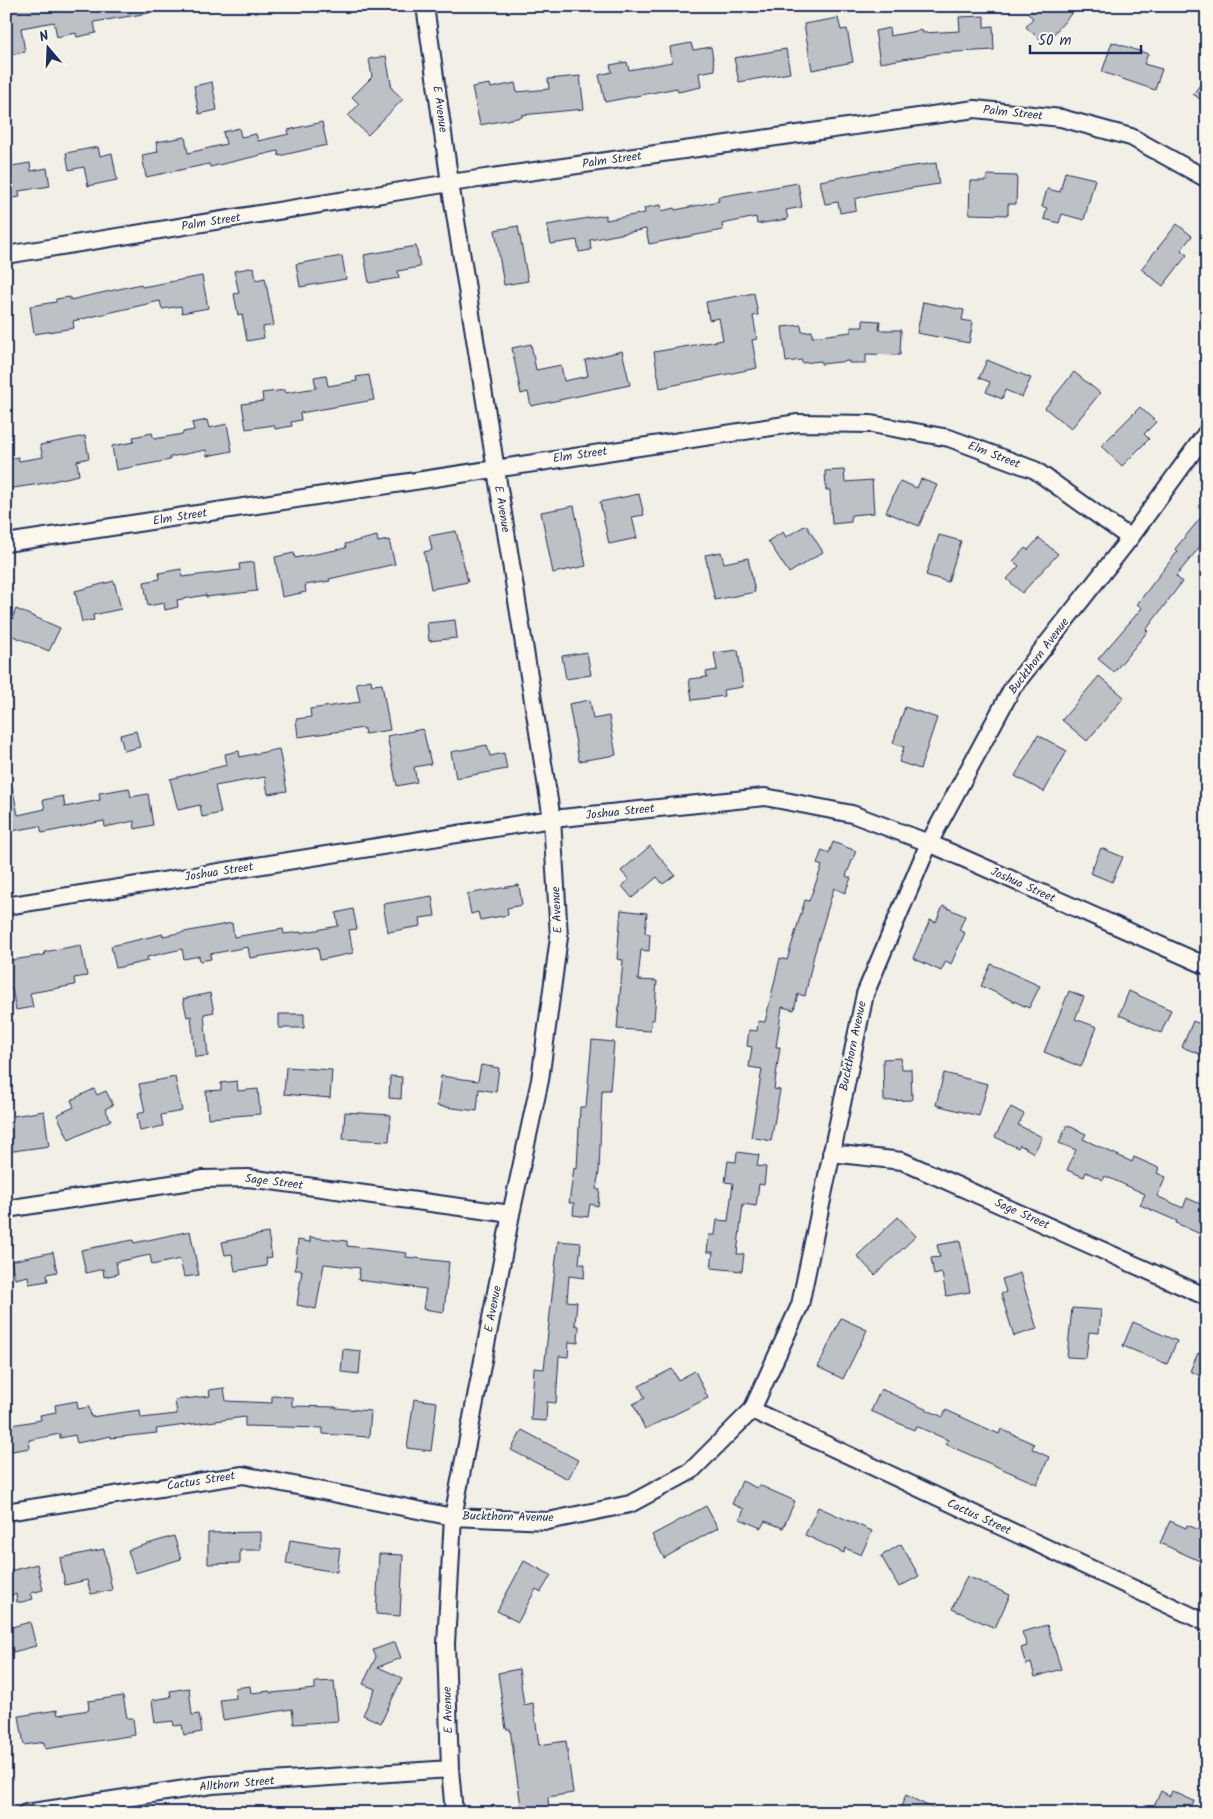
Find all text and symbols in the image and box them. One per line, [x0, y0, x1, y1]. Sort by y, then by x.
north arrow [22, 22, 72, 72]
scale bar [1030, 22, 1142, 54]
text: N [36, 25, 52, 48]
text: 50 m [1038, 29, 1072, 53]
street label: E Avenue [427, 84, 453, 134]
street label: Palm Street [982, 100, 1044, 126]
street label: Palm Street [581, 146, 643, 174]
street label: Palm Street [180, 208, 242, 236]
street label: Elm Street [965, 436, 1023, 474]
street label: Elm Street [552, 442, 609, 468]
street label: E Avenue [489, 484, 515, 534]
street label: Elm Street [151, 503, 209, 531]
street label: Buckthorn Avenue [1004, 613, 1074, 698]
street label: Joshua Street [585, 799, 656, 825]
street label: Joshua Street [183, 857, 255, 887]
street label: Joshua Street [988, 862, 1059, 908]
street label: E Avenue [546, 885, 568, 934]
street label: Buckthorn Avenue [834, 999, 872, 1093]
street label: Sage Street [244, 1169, 304, 1195]
street label: Sage Street [991, 1193, 1053, 1235]
street label: E Avenue [479, 1283, 507, 1334]
street label: Cactus Street [165, 1466, 237, 1496]
street label: Cactus Street [944, 1494, 1015, 1540]
street label: Buckthorn Avenue [462, 1507, 554, 1527]
street label: E Avenue [438, 1686, 458, 1734]
street label: Allthorn Street [199, 1771, 276, 1797]

